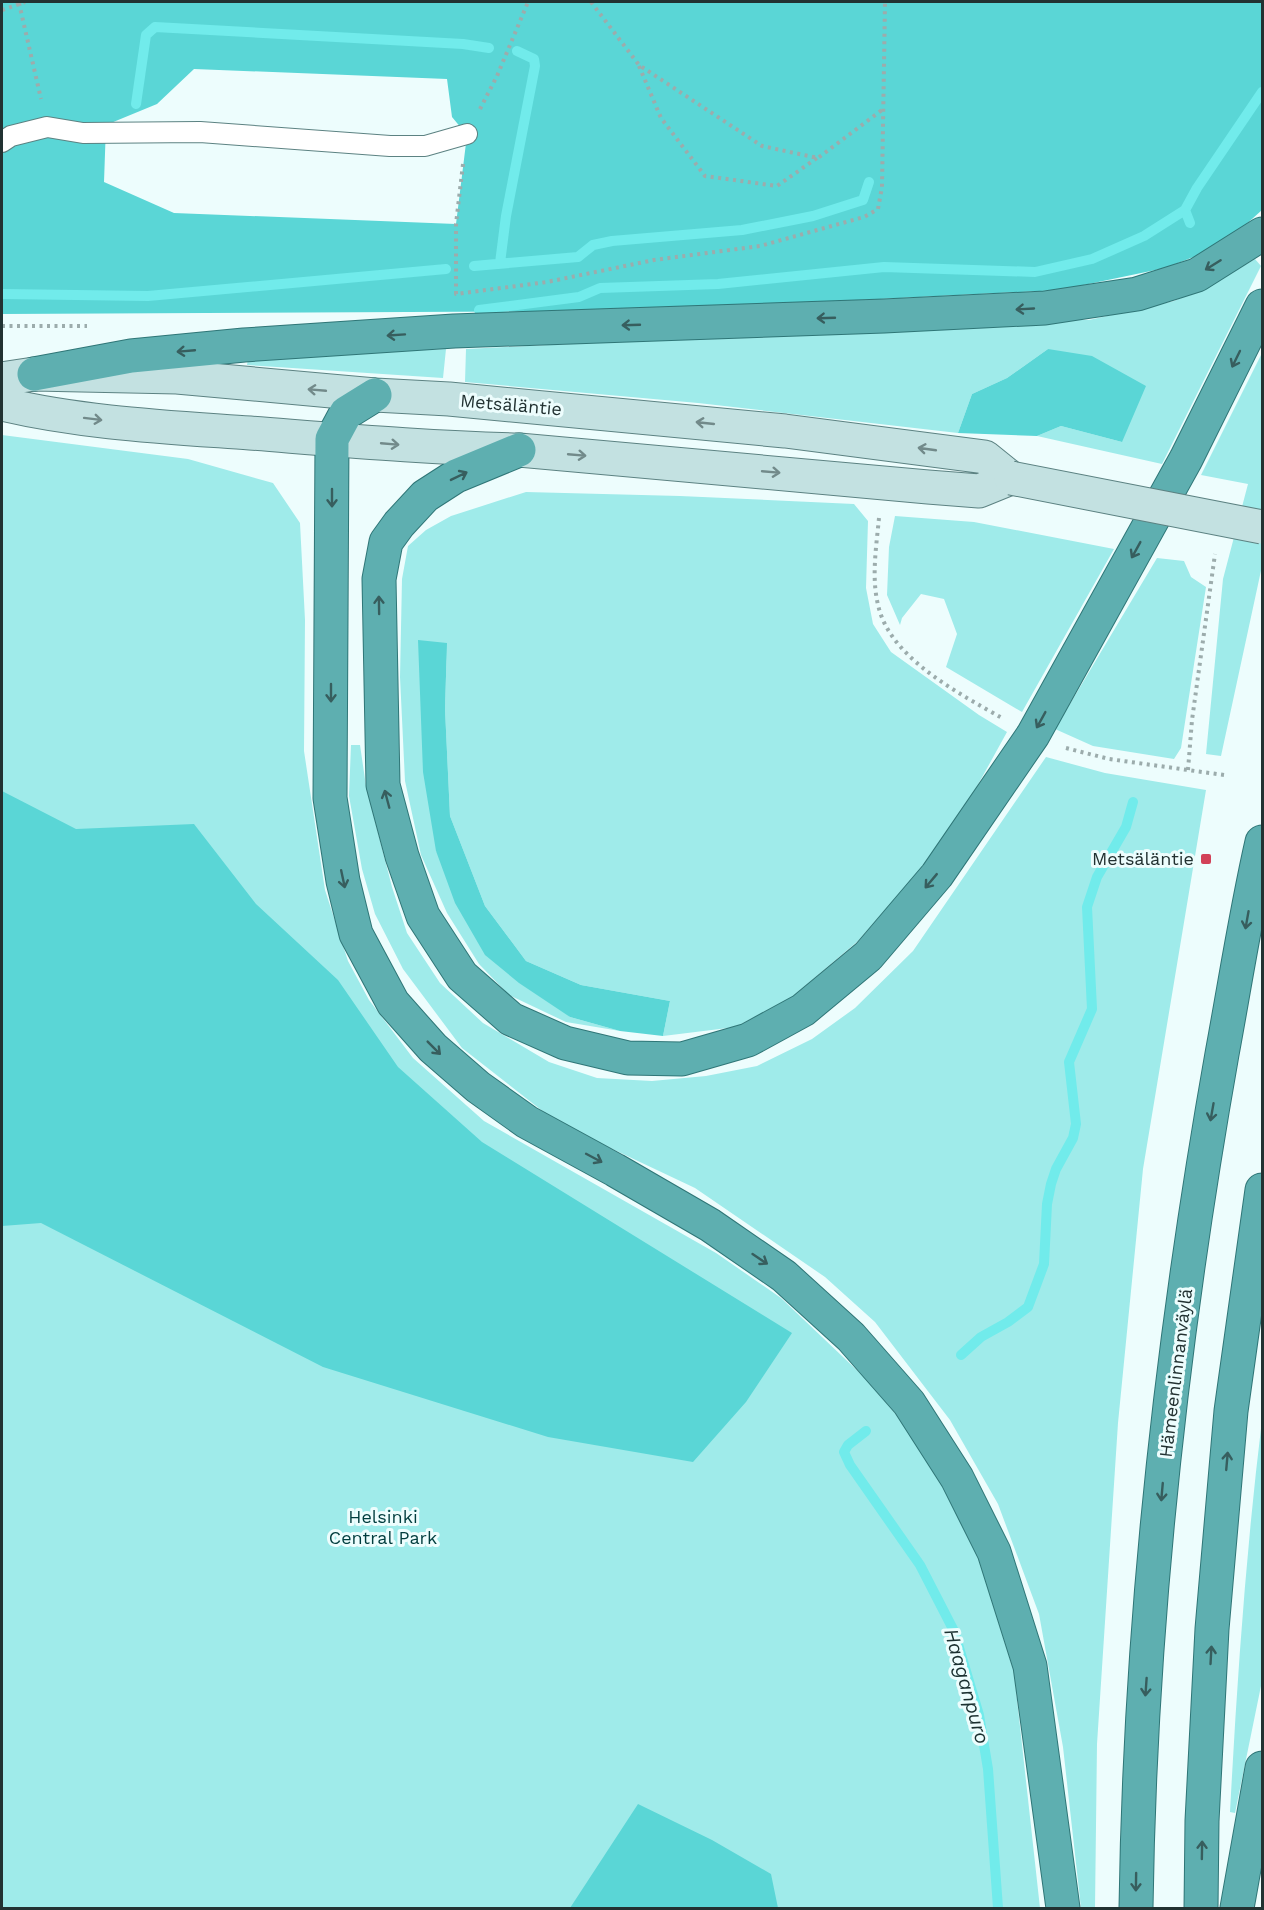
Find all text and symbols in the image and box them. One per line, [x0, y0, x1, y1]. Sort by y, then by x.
one-way arrow [1205, 259, 1222, 271]
one-way arrow [1015, 303, 1035, 314]
one-way arrow [816, 313, 836, 324]
one-way arrow [621, 319, 641, 331]
one-way arrow [387, 330, 407, 341]
one-way arrow [176, 346, 196, 357]
one-way arrow [1230, 349, 1242, 367]
one-way arrow [307, 384, 327, 395]
street label: Metsäläntie [459, 390, 563, 419]
one-way arrow [83, 413, 103, 424]
one-way arrow [696, 417, 716, 428]
one-way arrow [380, 439, 400, 450]
one-way arrow [917, 443, 937, 454]
one-way arrow [566, 450, 586, 461]
one-way arrow [761, 467, 781, 478]
one-way arrow [450, 469, 468, 481]
one-way arrow [326, 487, 338, 507]
one-way arrow [1130, 541, 1142, 558]
one-way arrow [373, 595, 385, 615]
one-way arrow [325, 682, 337, 702]
one-way arrow [1035, 711, 1047, 728]
one-way arrow [380, 790, 392, 809]
place label: Metsäläntie [1092, 848, 1194, 869]
marker: Metsäläntie [1199, 852, 1213, 866]
one-way arrow [338, 869, 349, 889]
one-way arrow [925, 873, 938, 889]
one-way arrow [1241, 910, 1252, 929]
one-way arrow [426, 1040, 441, 1055]
one-way arrow [1206, 1102, 1217, 1121]
one-way arrow [584, 1153, 602, 1164]
one-way arrow [751, 1253, 768, 1265]
street label: Hämeenlinnanväylä [1155, 1287, 1196, 1458]
one-way arrow [1222, 1451, 1233, 1471]
one-way arrow [1156, 1482, 1167, 1502]
park label: Helsinki Central Park [329, 1506, 437, 1548]
water label: Haaganpuro [939, 1626, 995, 1746]
one-way arrow [1205, 1646, 1216, 1666]
one-way arrow [1140, 1676, 1151, 1696]
one-way arrow [1196, 1841, 1208, 1861]
one-way arrow [1130, 1871, 1142, 1891]

